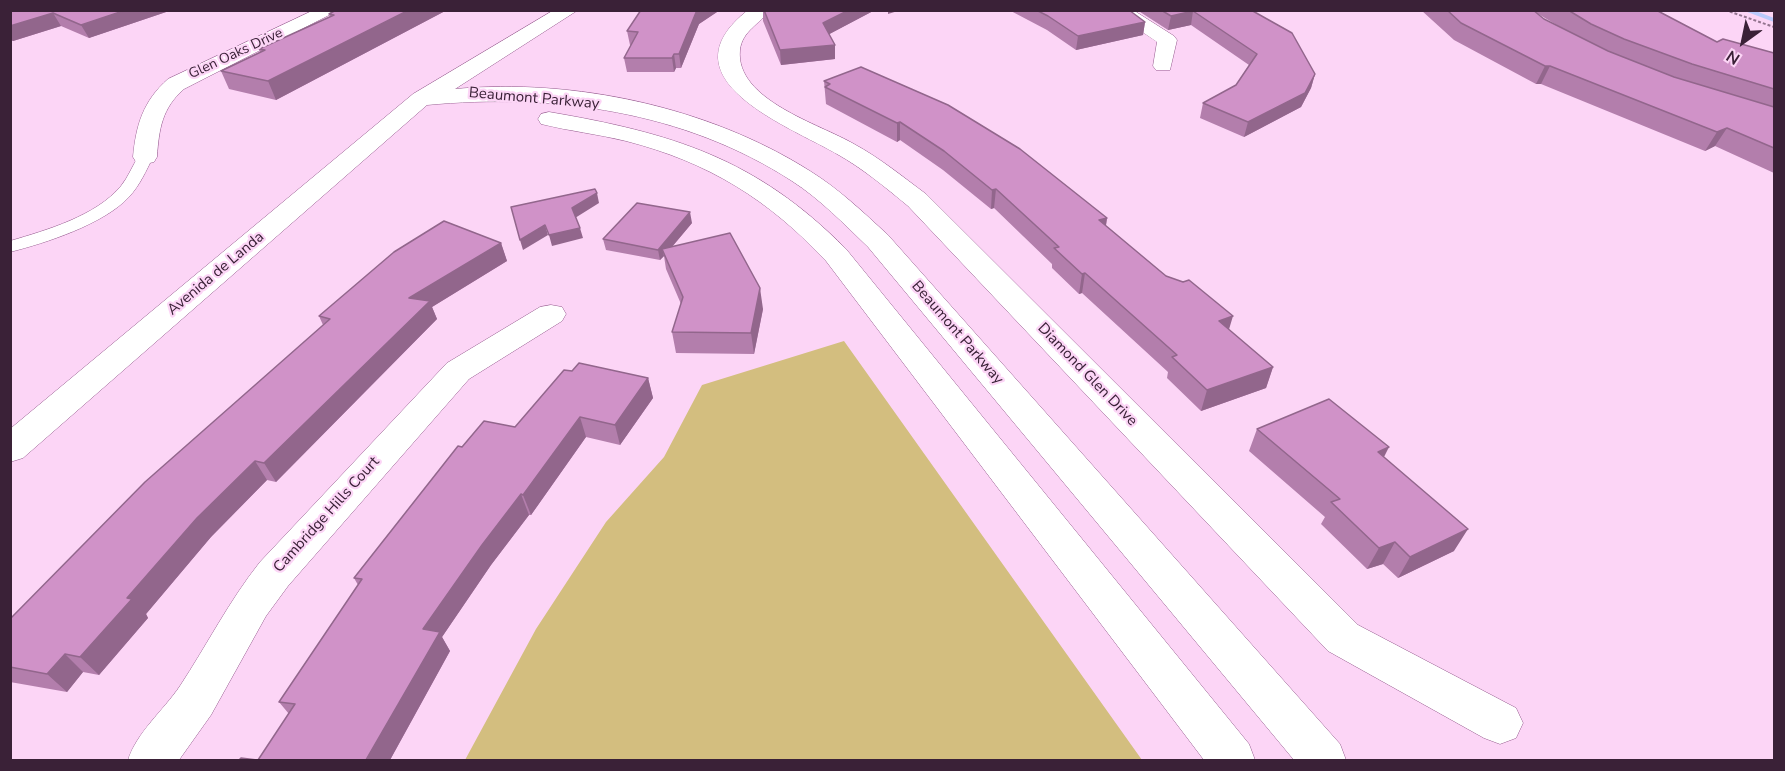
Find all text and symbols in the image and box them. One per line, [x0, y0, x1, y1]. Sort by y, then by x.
north arrow [1713, 12, 1773, 72]
street label: Glen Oaks Drive [186, 25, 286, 83]
text: N [1722, 45, 1744, 70]
street label: Beaumont Parkway [468, 84, 600, 114]
street label: Avenida de Landa [164, 228, 268, 320]
street label: Beaumont Parkway [907, 278, 1007, 388]
street label: Diamond Glen Drive [1033, 320, 1141, 430]
street label: Cambridge Hills Court [270, 453, 384, 577]

